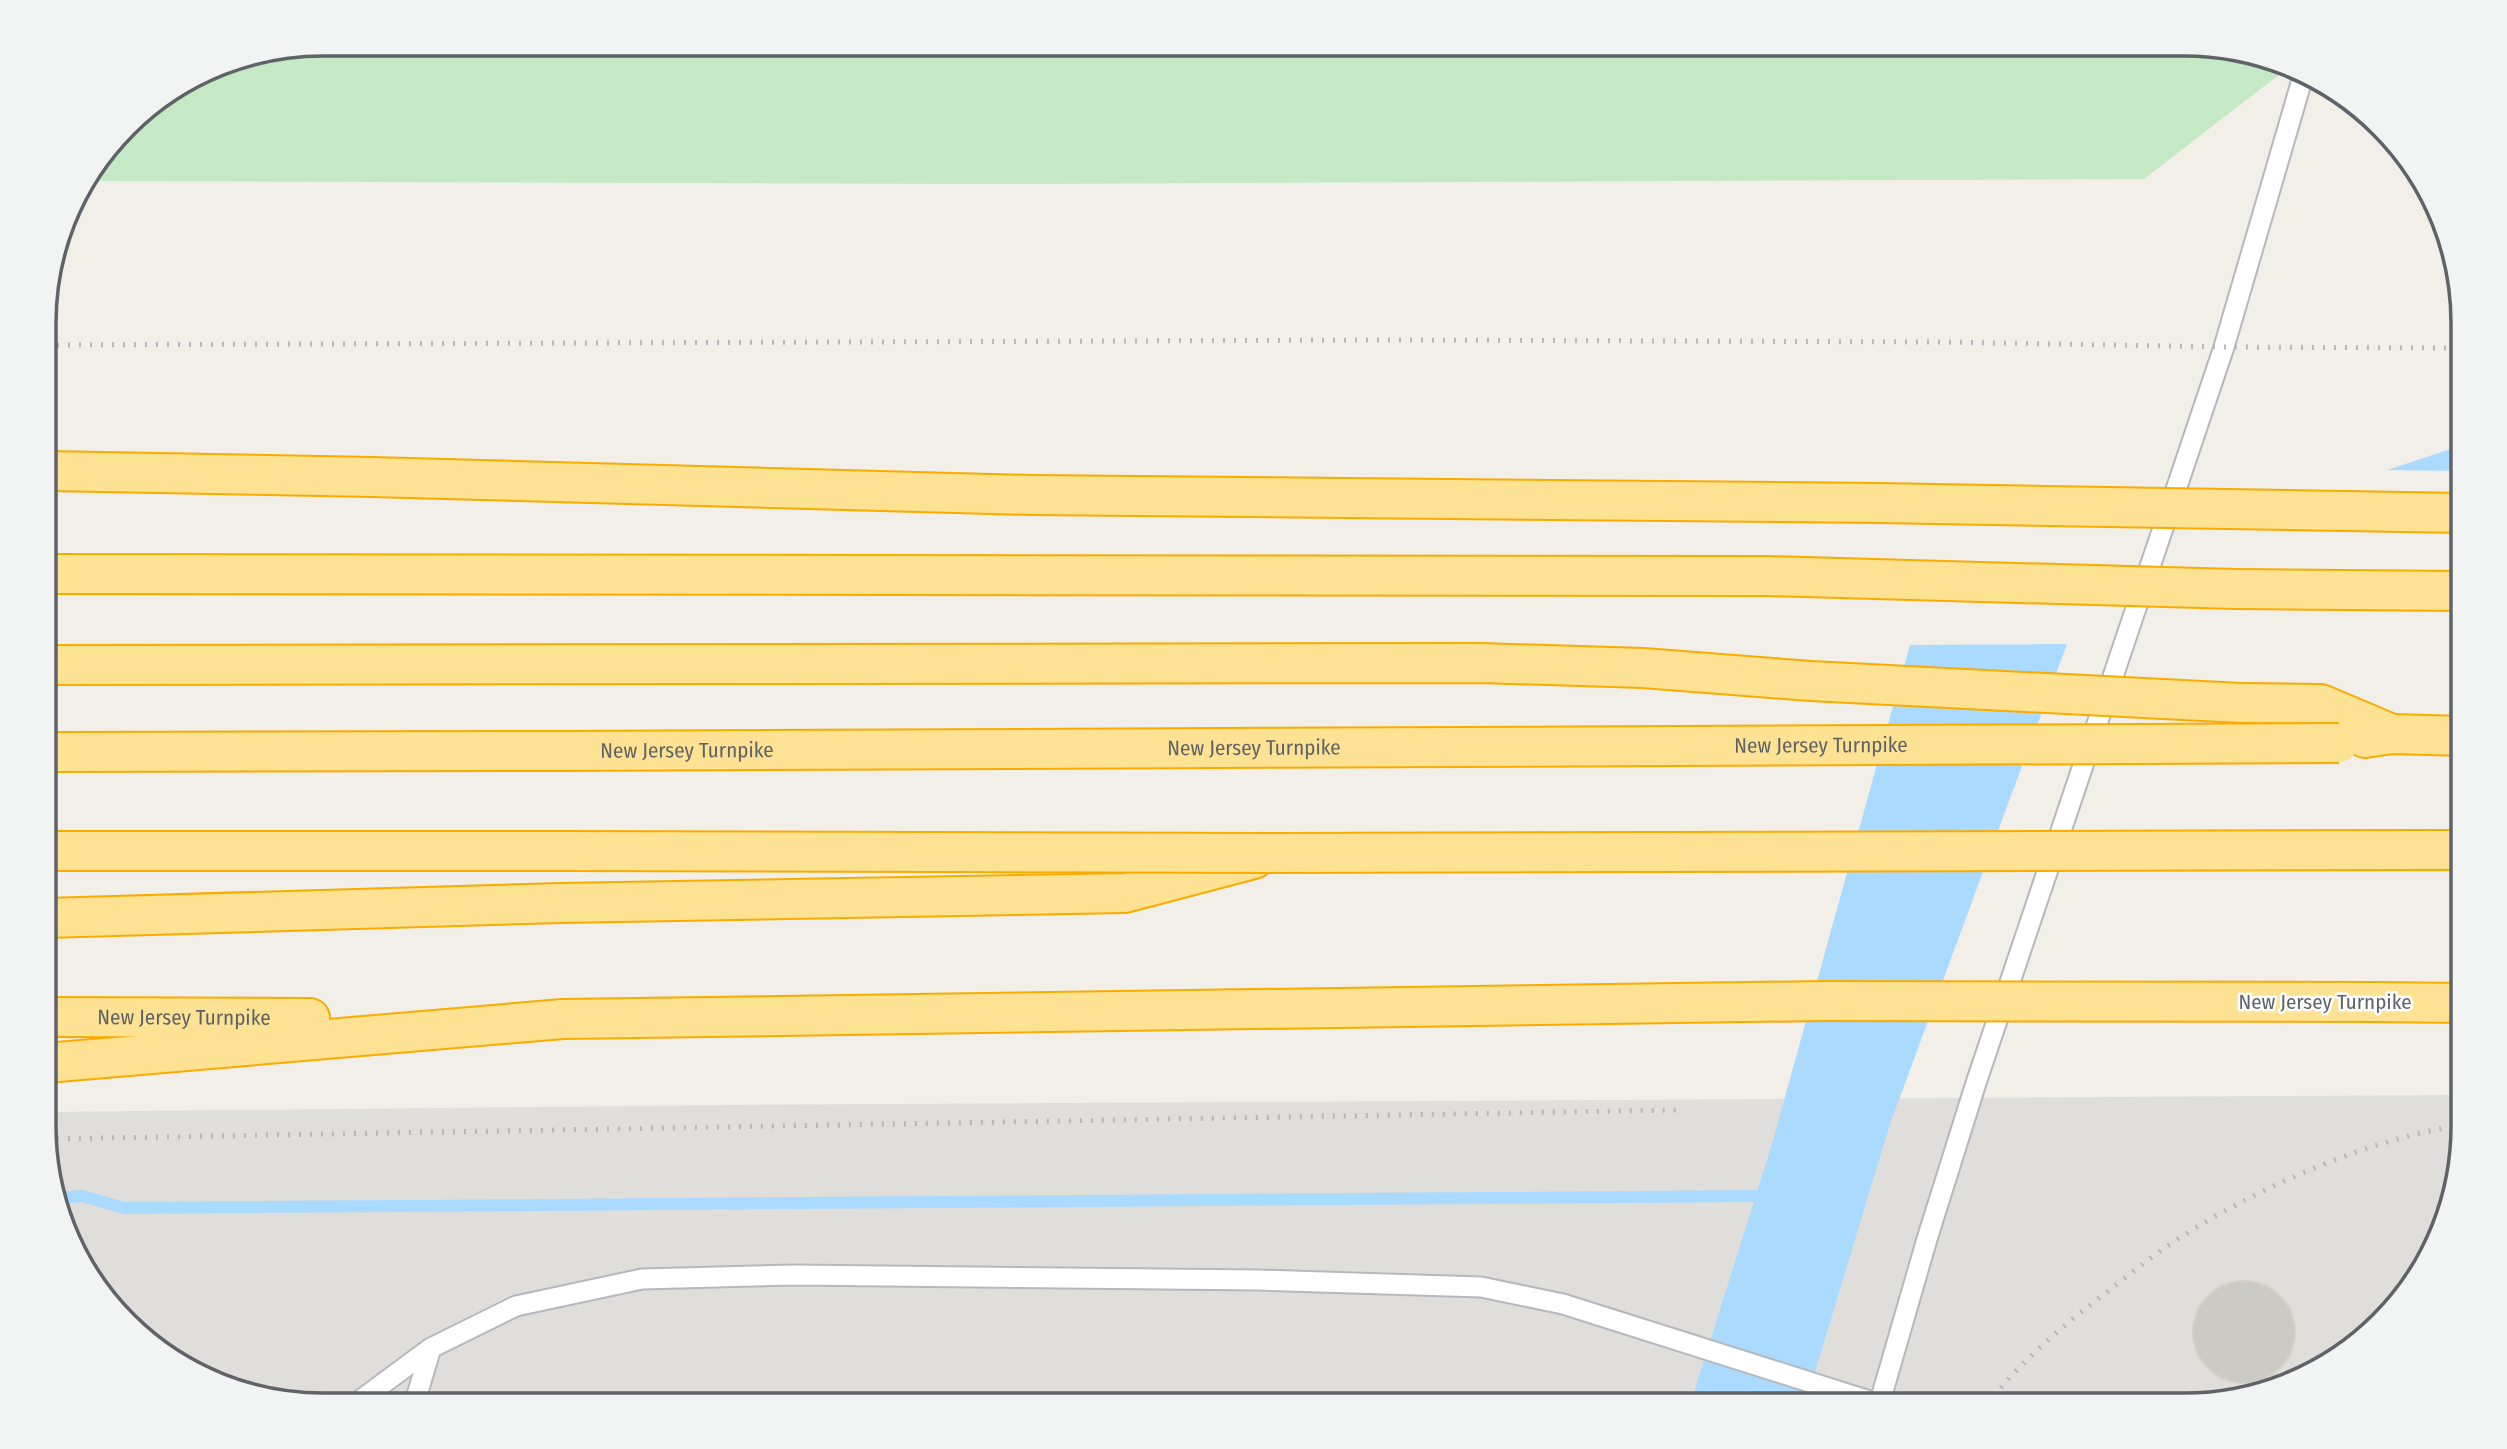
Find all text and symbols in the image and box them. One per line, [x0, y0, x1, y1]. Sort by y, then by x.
street label: New Jersey Turnpike [1734, 732, 1908, 759]
street label: New Jersey Turnpike [1167, 734, 1341, 761]
street label: New Jersey Turnpike [600, 737, 774, 764]
street label: New Jersey Turnpike [2238, 989, 2412, 1015]
street label: New Jersey Turnpike [97, 1004, 271, 1031]

